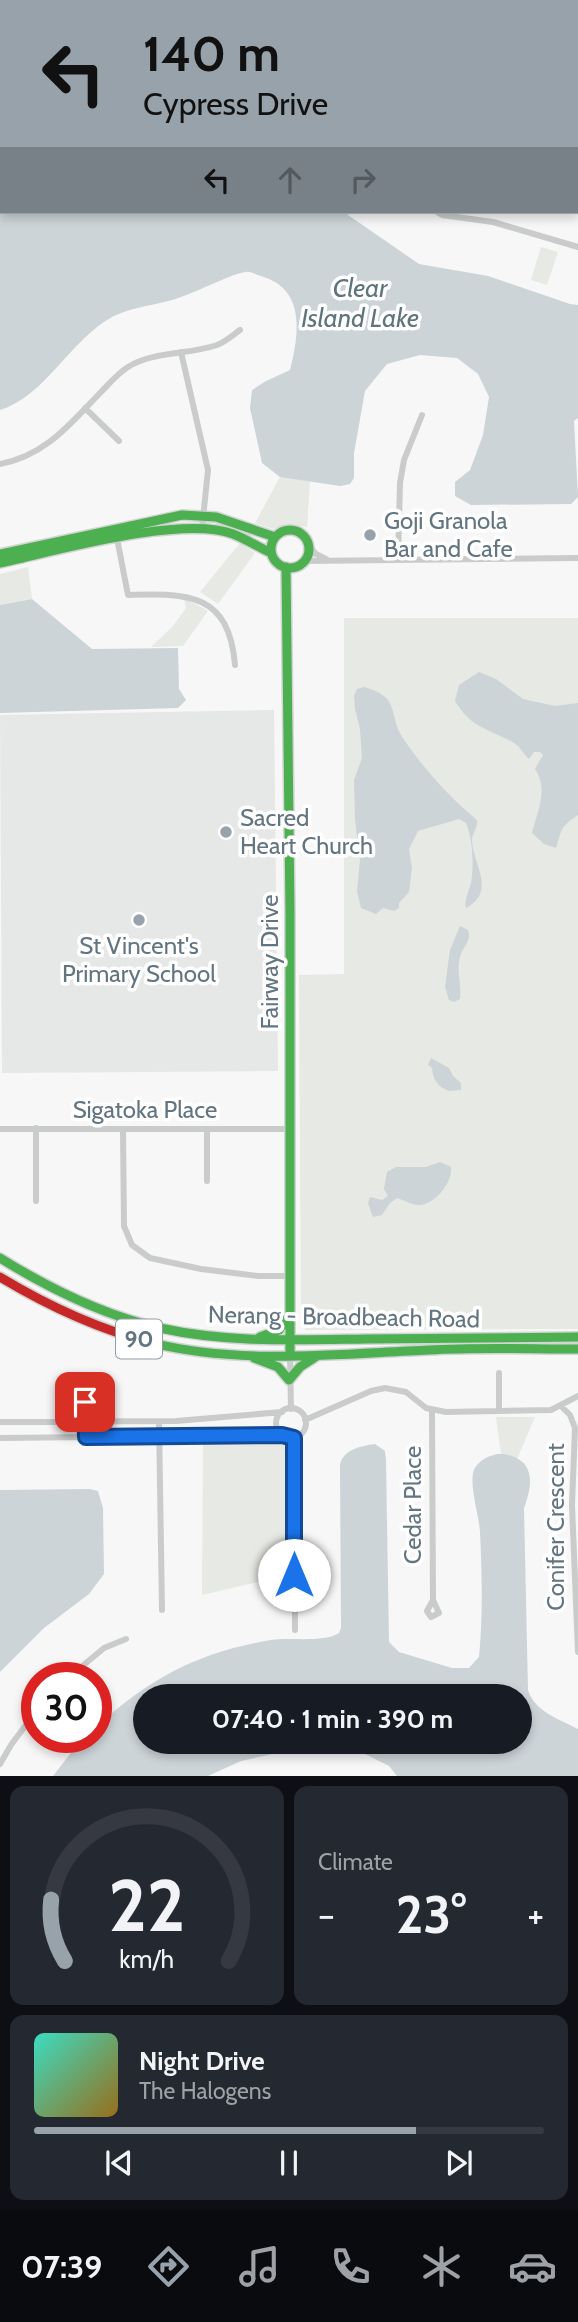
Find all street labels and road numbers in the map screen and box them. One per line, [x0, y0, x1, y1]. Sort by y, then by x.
street label: Fairway Drive [255, 894, 284, 1030]
street label: Sigatoka Place [73, 1095, 217, 1124]
street label: Nerang - Broadbeach Road [208, 1300, 480, 1333]
road number: 90 [116, 1320, 162, 1358]
street label: Conifer Crescent [541, 1443, 570, 1611]
street label: Cedar Place [398, 1446, 427, 1564]

